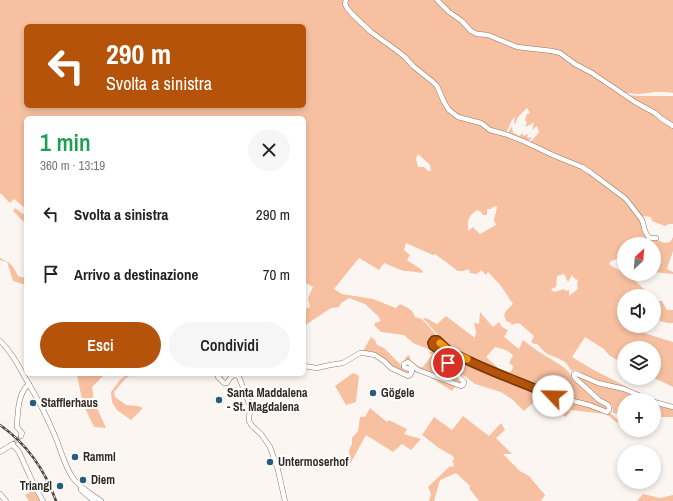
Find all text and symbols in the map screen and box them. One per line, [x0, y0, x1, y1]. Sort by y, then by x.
text: 290 m [106, 35, 171, 73]
icon: left [40, 40, 92, 92]
text: Svolta a sinistra [106, 71, 212, 96]
text: 1 min [40, 126, 91, 158]
button: close [248, 129, 290, 171]
text: 360 m · 13:19 [40, 157, 105, 174]
icon: left [40, 203, 62, 225]
text: Svolta a sinistra [74, 204, 168, 225]
text: 290 m [256, 204, 290, 225]
north arrow [617, 237, 661, 281]
map controls [617, 237, 661, 489]
icon: arrive [40, 263, 62, 285]
text: Arrivo a destinazione [74, 264, 198, 285]
text: 70 m [263, 264, 290, 285]
button: sound [617, 289, 661, 333]
button: Esci [40, 322, 161, 368]
button: Condividi [169, 322, 290, 368]
button: layers [617, 341, 661, 385]
pin [431, 346, 465, 380]
icon: arrive [437, 352, 459, 374]
position arrow [532, 375, 574, 417]
place label: Santa Maddalena - St. Magdalena [227, 385, 308, 415]
place label: Gögele [381, 385, 415, 401]
marker: Gögele [368, 388, 378, 398]
button: + [617, 393, 661, 437]
place label: Stafflerhaus [41, 395, 98, 411]
marker: Santa Maddalena - St. Magdalena [214, 395, 224, 405]
marker: Stafflerhaus [28, 398, 38, 408]
button: − [617, 445, 661, 489]
place label: Ramml [83, 449, 116, 465]
marker: Ramml [70, 452, 80, 462]
place label: Untermoserhof [278, 454, 349, 470]
marker: Untermoserhof [265, 457, 275, 467]
place label: Diem [91, 472, 115, 488]
marker: Diem [78, 475, 88, 485]
place label: Triangl [20, 478, 52, 494]
marker: Triangl [55, 481, 65, 491]

